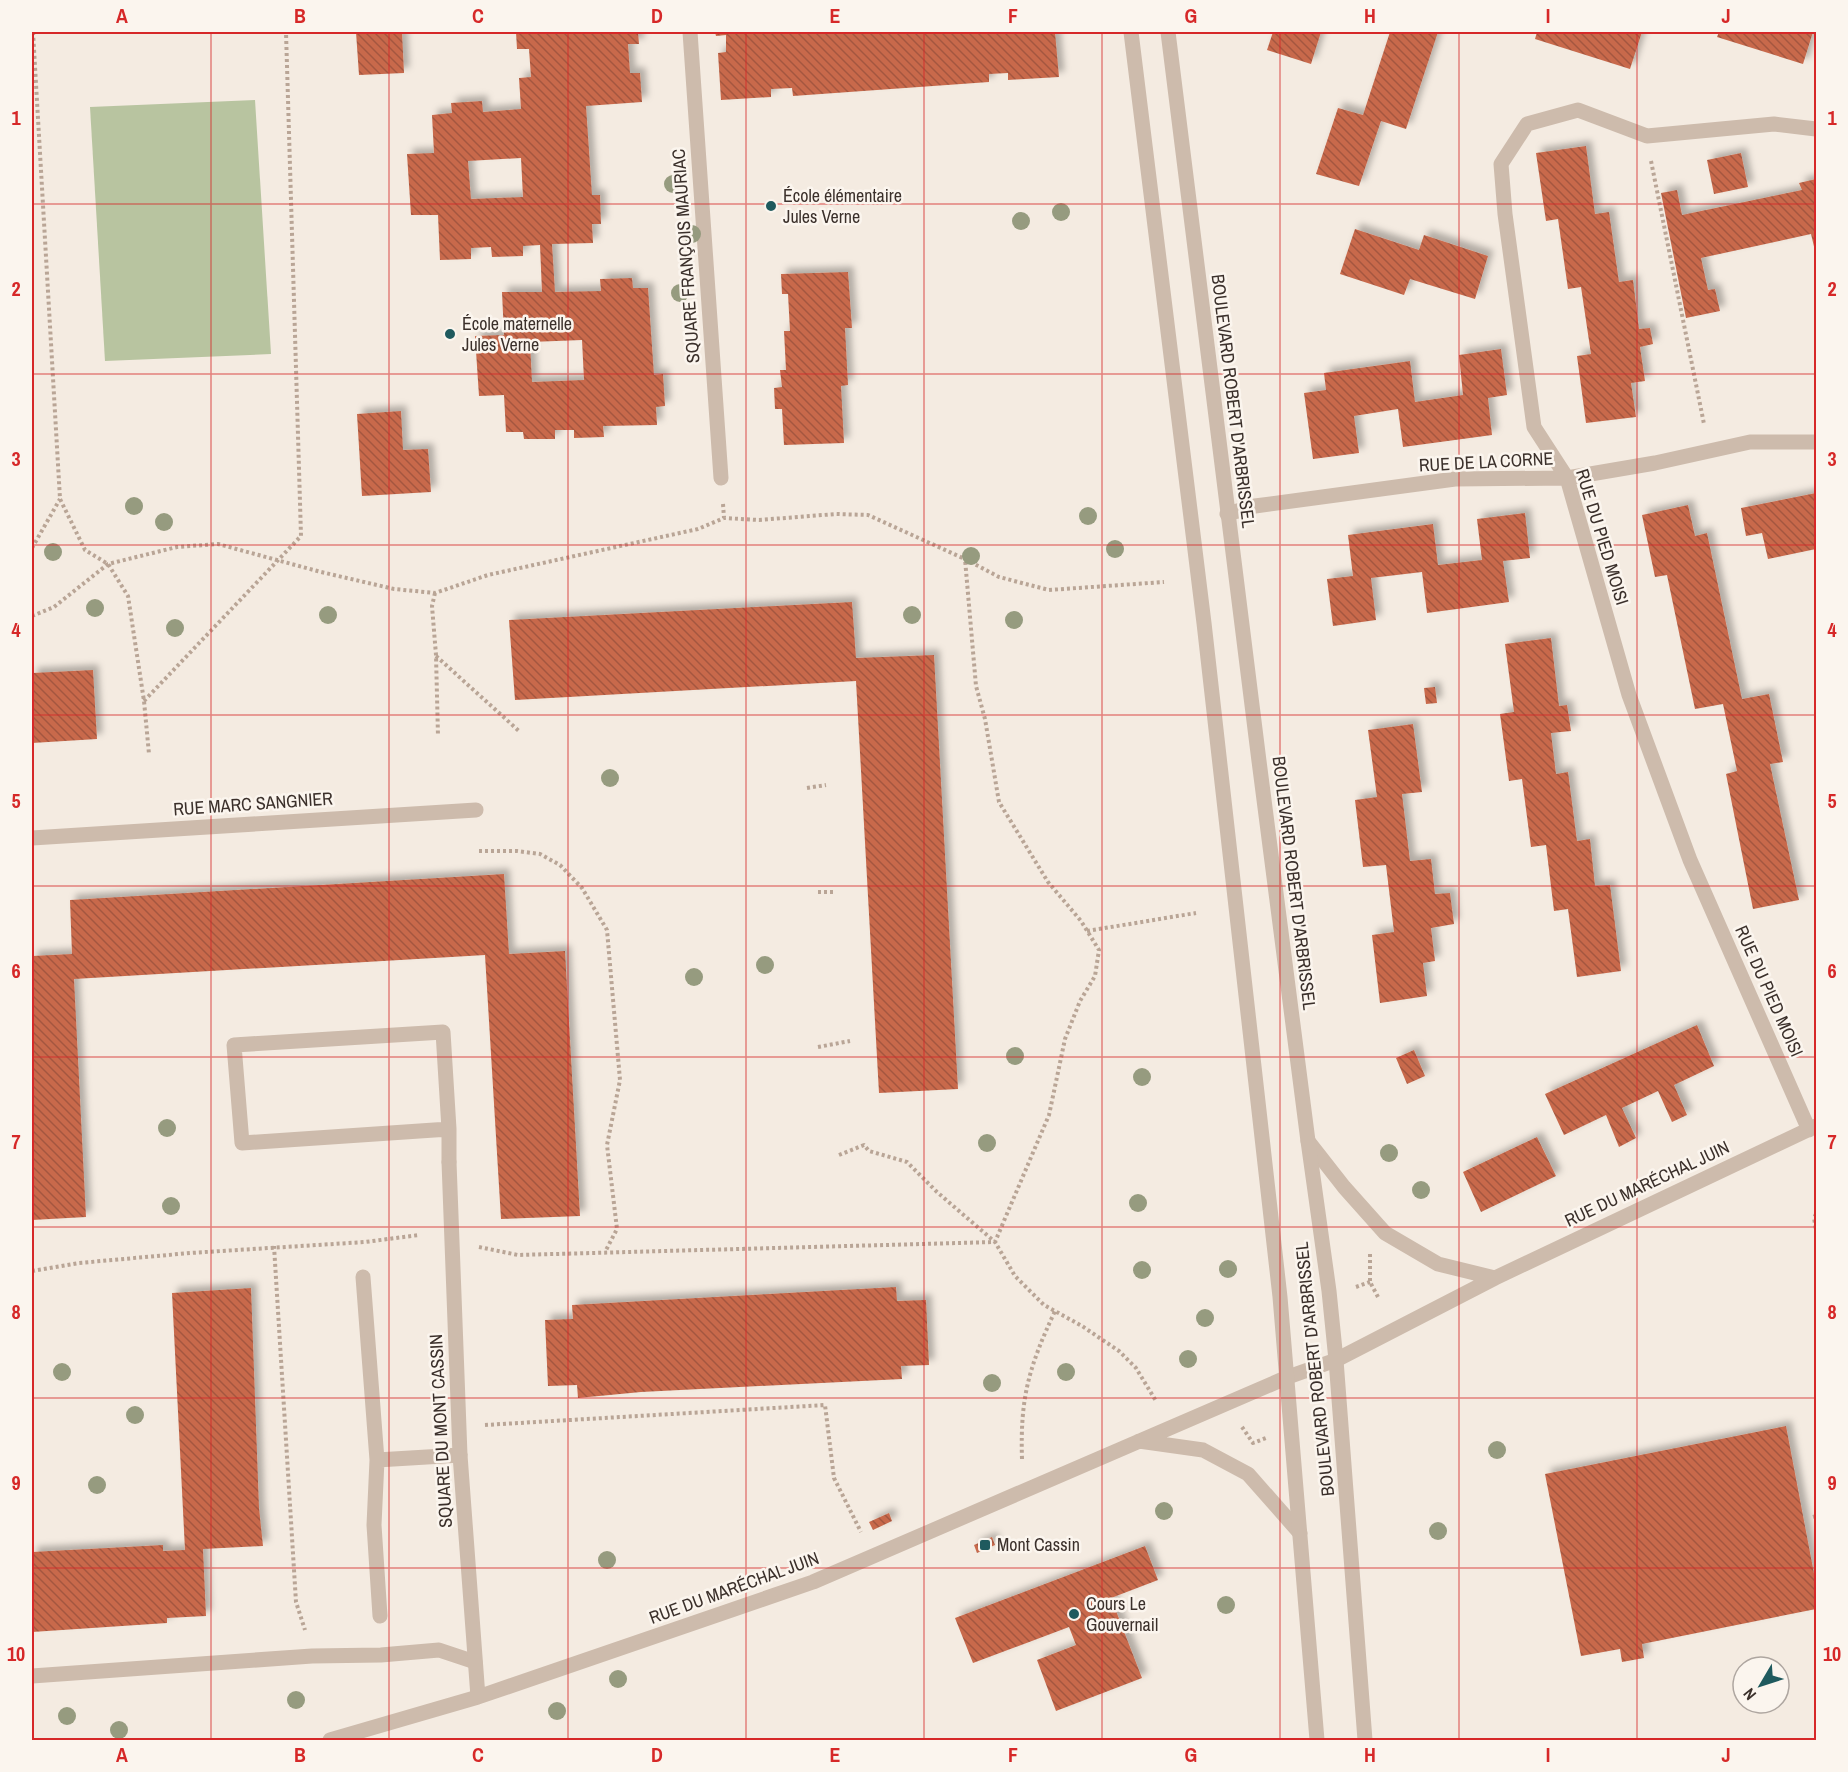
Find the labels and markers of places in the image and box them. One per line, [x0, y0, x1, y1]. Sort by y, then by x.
place label: École élémentaire Jules Verne [783, 183, 902, 229]
marker: École élémentaire Jules Verne [764, 199, 778, 213]
place label: École maternelle Jules Verne [462, 311, 572, 357]
marker: École maternelle Jules Verne [443, 327, 457, 341]
place label: Mont Cassin [997, 1532, 1080, 1557]
marker: Mont Cassin [978, 1538, 992, 1552]
place label: Cours Le Gouvernail [1086, 1591, 1158, 1637]
marker: Cours Le Gouvernail [1067, 1607, 1081, 1621]

